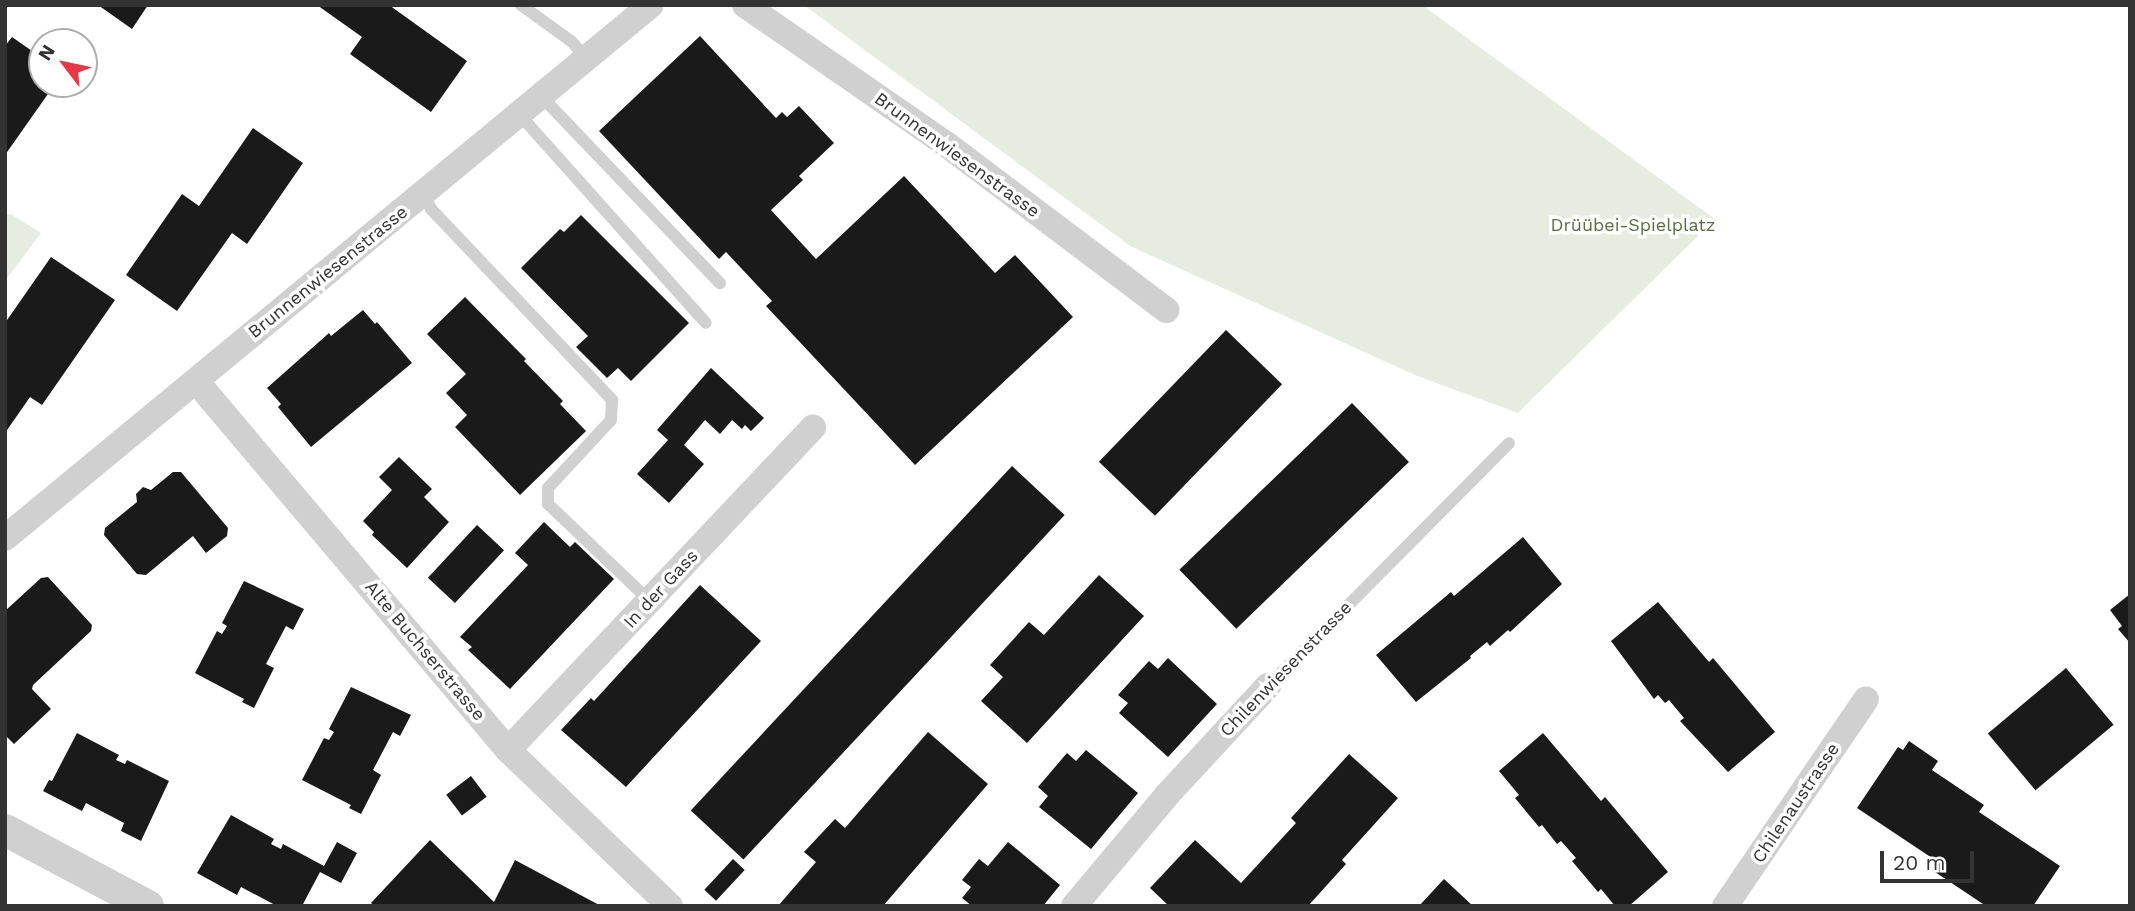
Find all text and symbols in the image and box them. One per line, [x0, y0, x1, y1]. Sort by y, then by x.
north arrow [28, 28, 98, 98]
text: N [33, 41, 60, 65]
street label: Brunnenwiesenstrasse [870, 88, 1044, 222]
street label: Brunnenwiesenstrasse [244, 201, 412, 343]
park label: Drüübei-Spielplatz [1551, 214, 1715, 236]
street label: In der Gass [619, 545, 703, 633]
street label: Alte Buchserstrasse [360, 577, 490, 725]
street label: Chilenwiesenstrasse [1216, 597, 1356, 741]
street label: Chilenaustrasse [1748, 739, 1844, 867]
scale bar [1883, 838, 1978, 882]
text: 20 m [1893, 850, 1945, 875]

